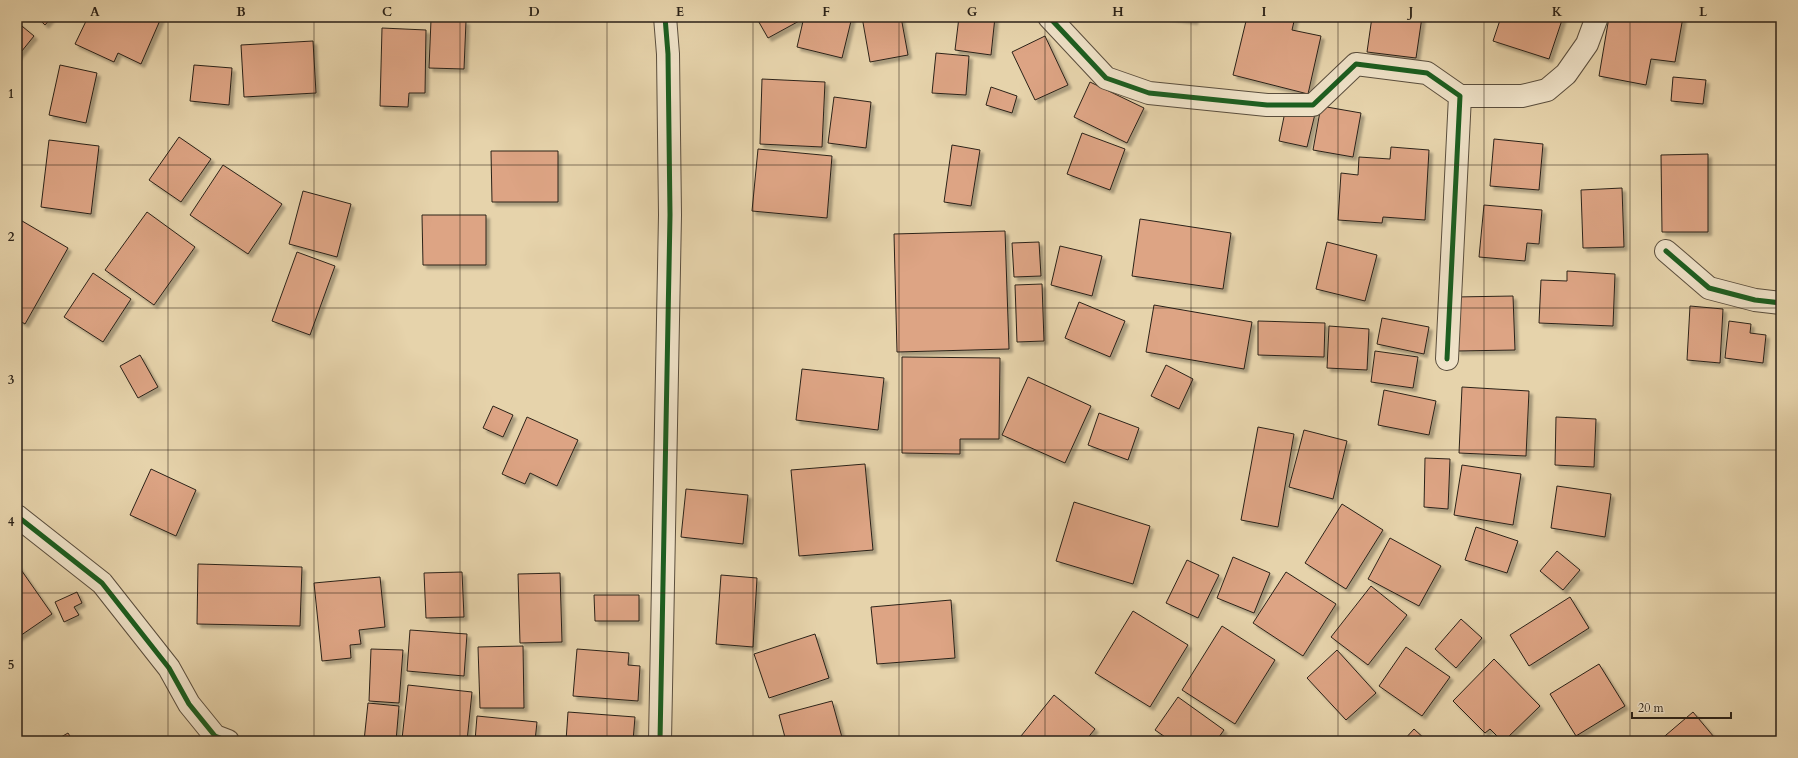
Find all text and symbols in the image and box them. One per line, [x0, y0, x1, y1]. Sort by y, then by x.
text: A [90, 3, 100, 21]
text: B [236, 3, 246, 21]
text: C [382, 3, 392, 21]
text: D [528, 3, 540, 21]
text: E [676, 3, 684, 21]
text: F [822, 3, 830, 21]
text: G [967, 3, 978, 21]
text: H [1112, 3, 1124, 21]
text: I [1261, 3, 1267, 21]
text: J [1407, 3, 1414, 21]
text: K [1552, 3, 1563, 21]
text: L [1699, 3, 1708, 21]
text: 1 [8, 85, 14, 103]
text: 2 [8, 228, 15, 246]
text: 3 [8, 371, 15, 389]
text: 4 [8, 513, 15, 531]
text: 5 [8, 656, 14, 674]
scale bar [1632, 694, 1731, 720]
text: 20 m [1638, 700, 1665, 716]

